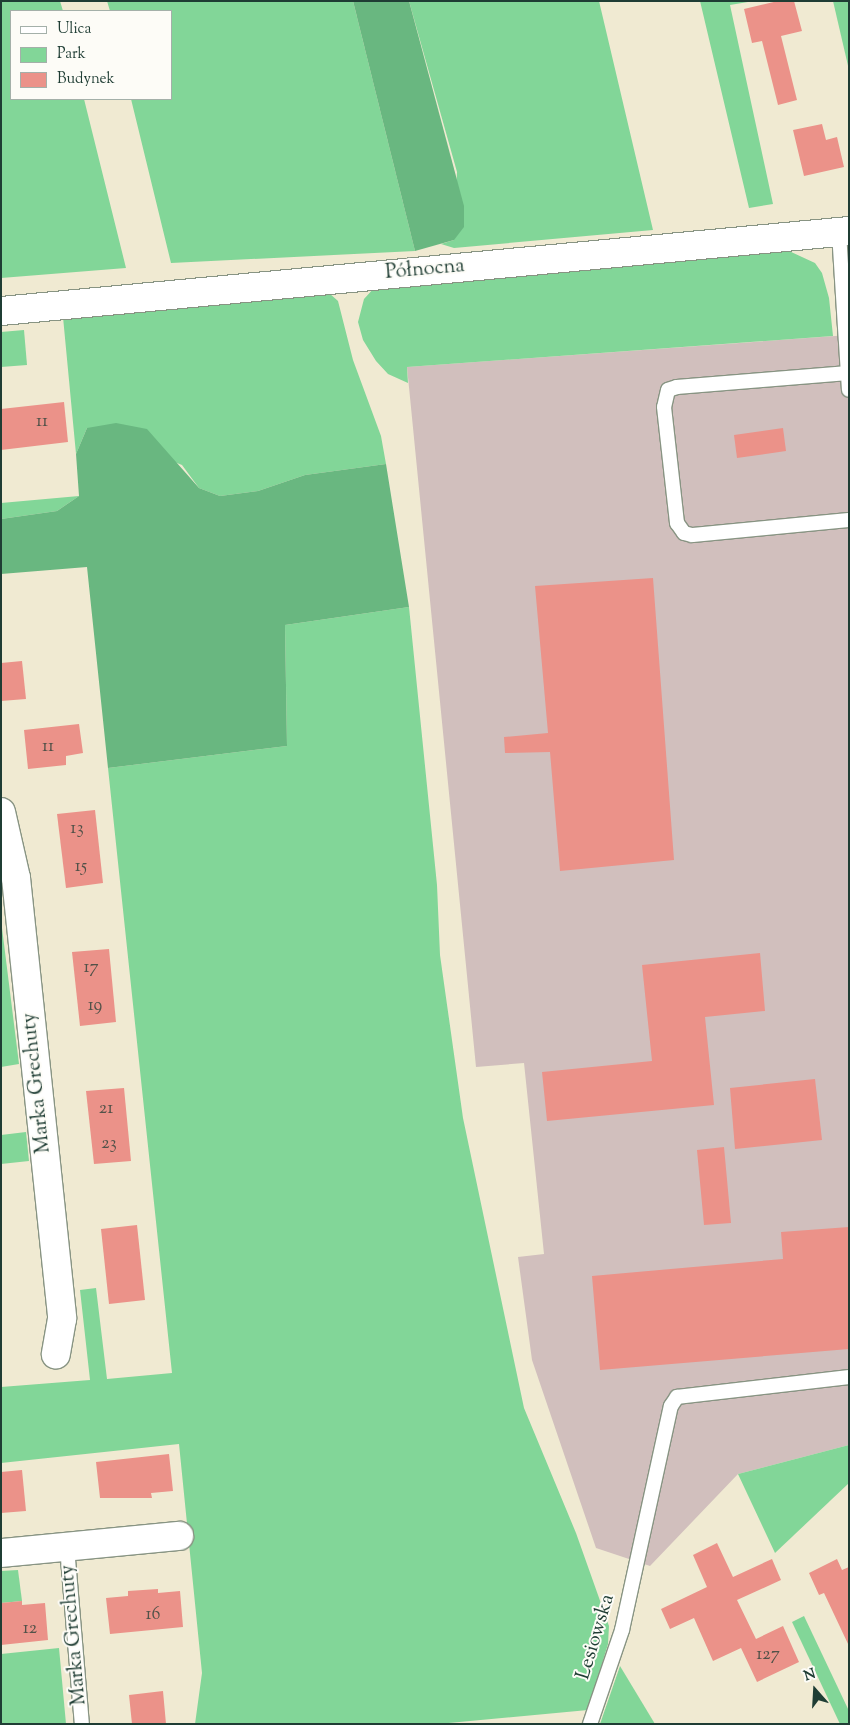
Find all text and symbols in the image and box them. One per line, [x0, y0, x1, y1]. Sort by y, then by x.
legend [10, 10, 172, 100]
text: Ulica [57, 19, 91, 40]
text: Park [57, 44, 86, 65]
text: Budynek [57, 69, 115, 90]
street label: Północna [384, 255, 466, 285]
house number: 11 [36, 411, 48, 433]
house number: 11 [42, 736, 54, 758]
house number: 13 [70, 818, 84, 840]
house number: 15 [75, 856, 87, 878]
house number: 17 [83, 957, 99, 979]
house number: 19 [88, 995, 102, 1017]
street label: Marka Grechuty [18, 1012, 56, 1154]
house number: 21 [99, 1098, 113, 1120]
house number: 23 [101, 1133, 117, 1155]
street label: Marka Grechuty [56, 1564, 92, 1706]
street label: Lesiowska [572, 1591, 620, 1683]
house number: 16 [145, 1604, 161, 1626]
house number: 12 [23, 1618, 37, 1640]
house number: 127 [756, 1644, 780, 1666]
north arrow [790, 1665, 840, 1715]
text: N [802, 1665, 819, 1687]

